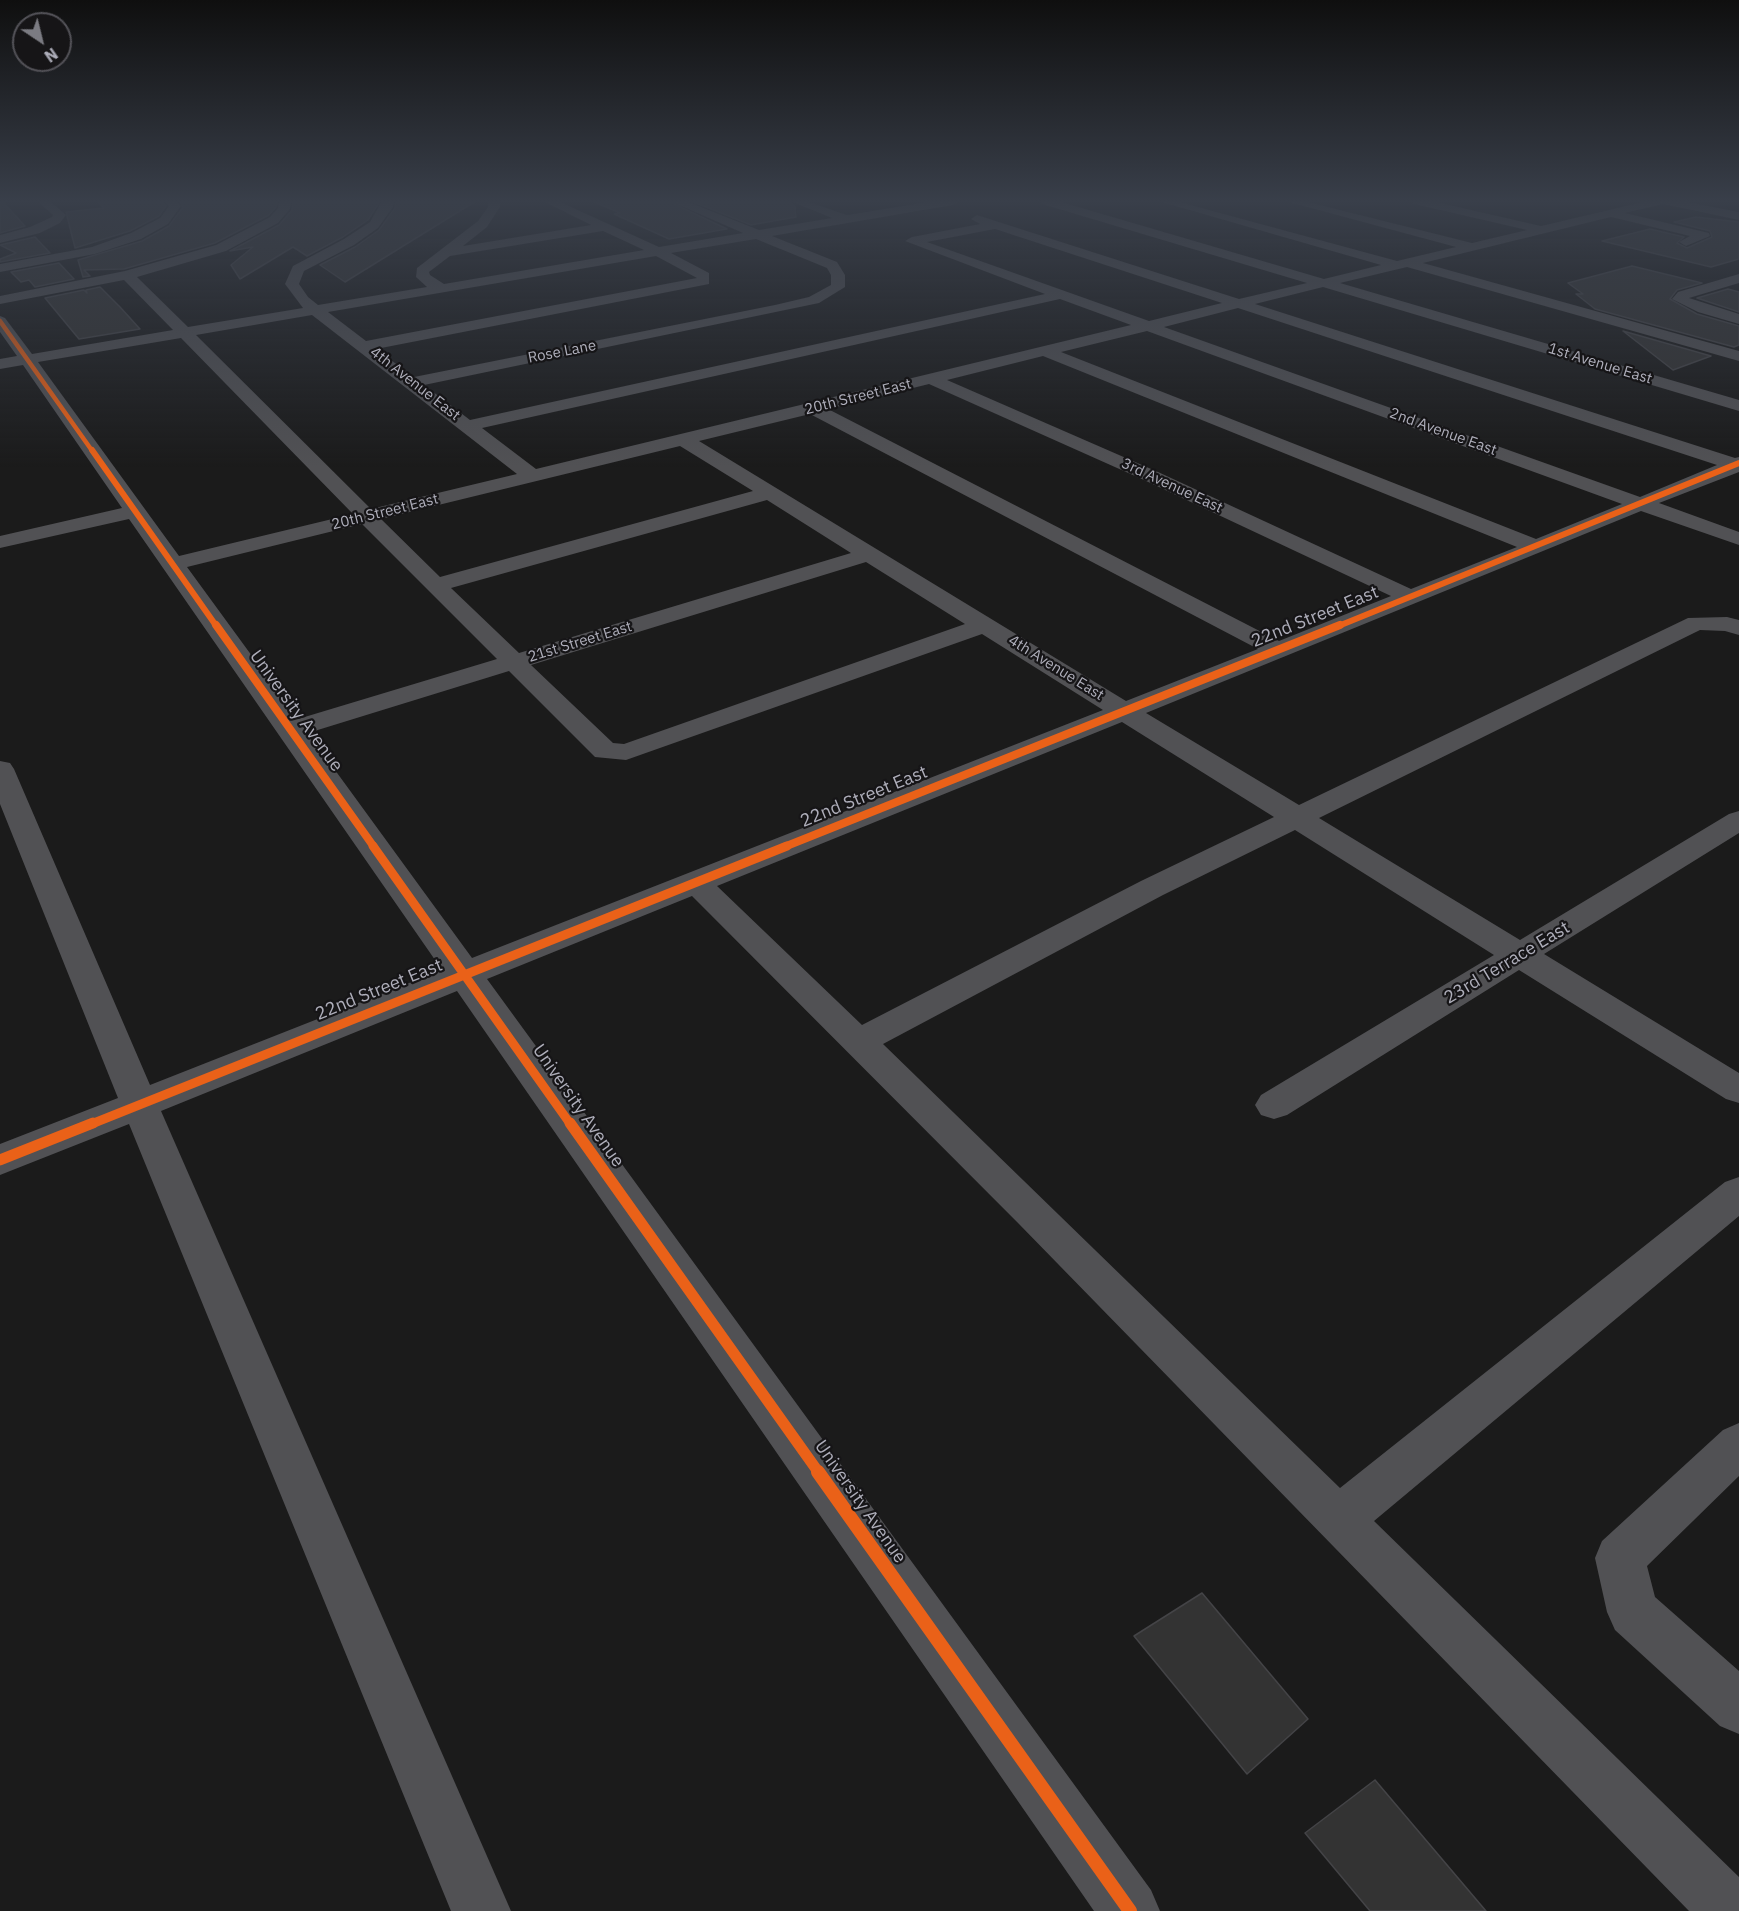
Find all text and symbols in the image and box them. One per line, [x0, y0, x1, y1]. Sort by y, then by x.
north arrow [12, 12, 72, 72]
text: N [41, 44, 62, 67]
street label: Rose Lane [526, 337, 598, 367]
street label: 1st Avenue East [1546, 340, 1654, 388]
street label: 4th Avenue East [366, 343, 464, 425]
street label: 20th Street East [803, 375, 913, 419]
street label: 2nd Avenue East [1387, 404, 1499, 460]
street label: 3rd Avenue East [1119, 455, 1225, 517]
street label: 20th Street East [330, 490, 440, 534]
street label: 22nd Street East [1248, 582, 1382, 652]
street label: 21st Street East [526, 618, 634, 666]
street label: 4th Avenue East [1005, 631, 1107, 705]
street label: University Avenue [245, 646, 347, 776]
street label: 22nd Street East [797, 762, 931, 832]
street label: 23rd Terrace East [1440, 917, 1574, 1009]
street label: 22nd Street East [312, 955, 446, 1025]
street label: University Avenue [528, 1040, 628, 1172]
street label: University Avenue [810, 1436, 910, 1568]

